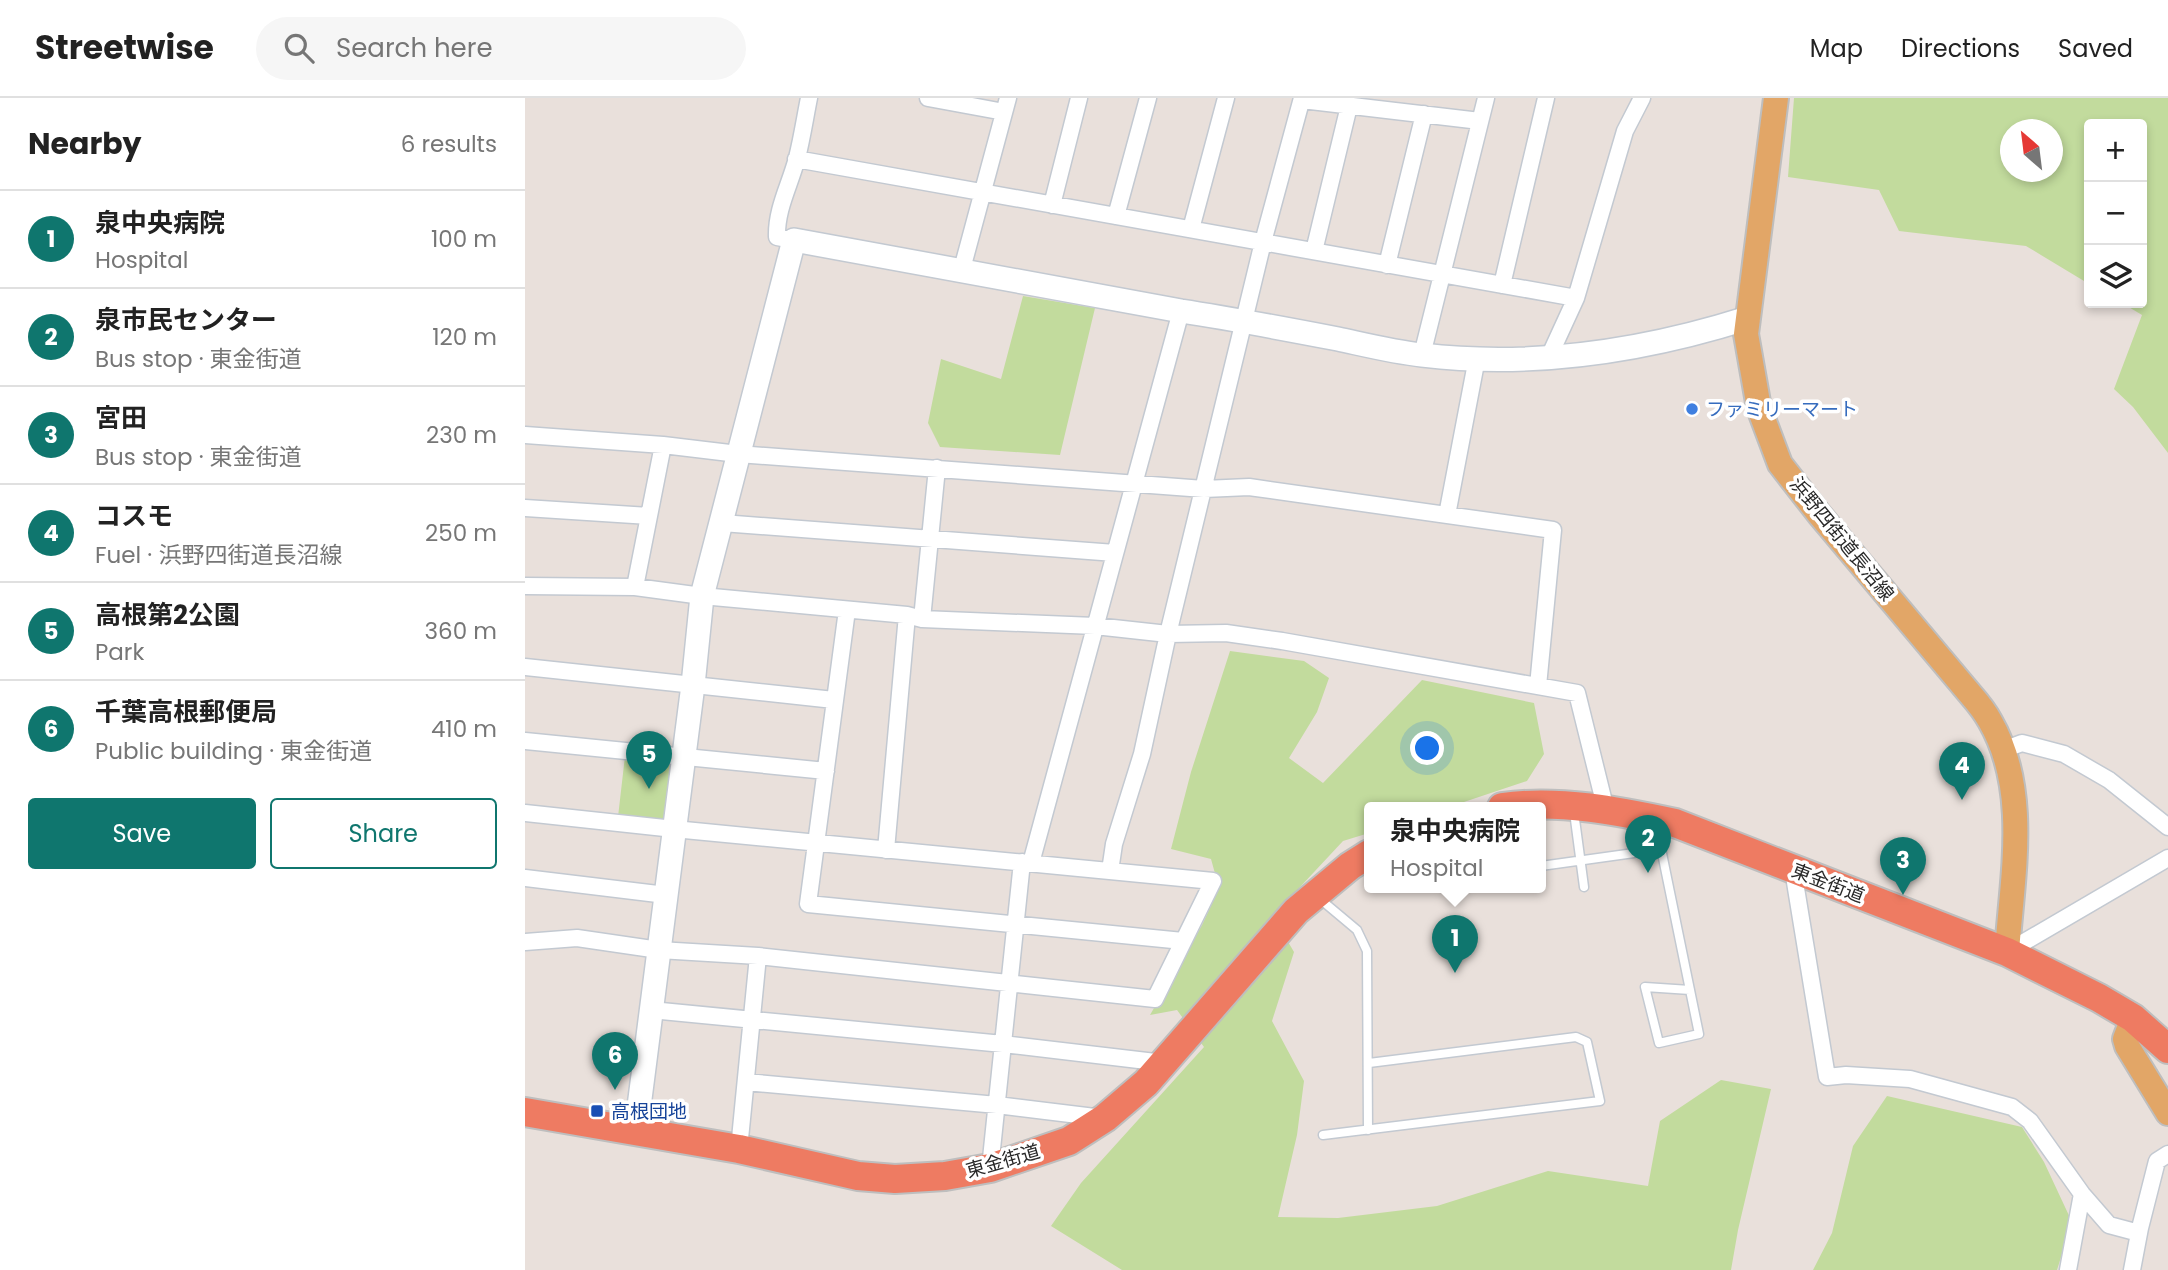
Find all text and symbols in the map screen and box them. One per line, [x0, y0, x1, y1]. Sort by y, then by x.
search box [256, 17, 746, 80]
text: Streetwise [35, 24, 214, 71]
icon: search [280, 29, 318, 67]
text: Search here [336, 30, 493, 66]
text: Map [1810, 32, 1863, 65]
text: Directions [1901, 32, 2020, 65]
text: Saved [2058, 32, 2133, 65]
north arrow [2000, 119, 2063, 182]
map controls [2084, 119, 2147, 308]
button: + [2084, 119, 2147, 182]
text: Nearby [28, 122, 142, 165]
text: 6 results [401, 128, 497, 160]
button: − [2084, 182, 2147, 245]
text: 泉中央病院 [95, 205, 225, 241]
text: 1 [47, 223, 55, 255]
text: 100 m [431, 223, 497, 255]
text: Hospital [95, 244, 188, 276]
button: layers [2084, 245, 2147, 308]
text: 泉市民センター [95, 302, 277, 338]
text: 2 [44, 321, 58, 353]
text: 120 m [432, 321, 497, 353]
text: Bus stop · 東金街道 [95, 343, 302, 375]
place label: ファミリーマート [1706, 396, 1858, 423]
text: 宮田 [95, 400, 147, 436]
marker: ファミリーマート [1684, 401, 1700, 417]
text: 3 [44, 419, 58, 451]
text: 230 m [426, 419, 497, 451]
text: Bus stop · 東金街道 [95, 441, 302, 473]
street label: 浜野四街道長沼線 [1784, 471, 1900, 607]
text: コスモ [95, 498, 173, 534]
text: 4 [43, 517, 59, 549]
text: 250 m [425, 517, 497, 549]
text: Fuel · 浜野四街道長沼線 [95, 539, 342, 571]
text: 高根第2公園 [95, 597, 240, 633]
text: 5 [44, 615, 58, 647]
text: 360 m [425, 615, 497, 647]
text: Park [95, 636, 144, 668]
text: 千葉高根郵便局 [95, 694, 277, 730]
text: 6 [44, 713, 58, 745]
text: 410 m [431, 713, 497, 745]
pin: 5 [626, 731, 672, 789]
your location [1410, 731, 1444, 765]
text: Public building · 東金街道 [95, 735, 372, 767]
pin: 4 [1939, 742, 1985, 800]
button: Save [28, 798, 256, 869]
button: Share [270, 798, 497, 869]
popup [1364, 802, 1546, 893]
text: 泉中央病院 [1390, 813, 1520, 849]
pin: 2 [1625, 815, 1671, 873]
pin: 3 [1880, 837, 1926, 895]
text: Hospital [1390, 852, 1483, 884]
street label: 東金街道 [1788, 857, 1868, 909]
pin: 1 [1432, 915, 1478, 973]
pin: 6 [592, 1032, 638, 1090]
place label: 高根団地 [611, 1098, 687, 1125]
marker: 高根団地 [589, 1103, 605, 1119]
street label: 東金街道 [963, 1138, 1043, 1184]

